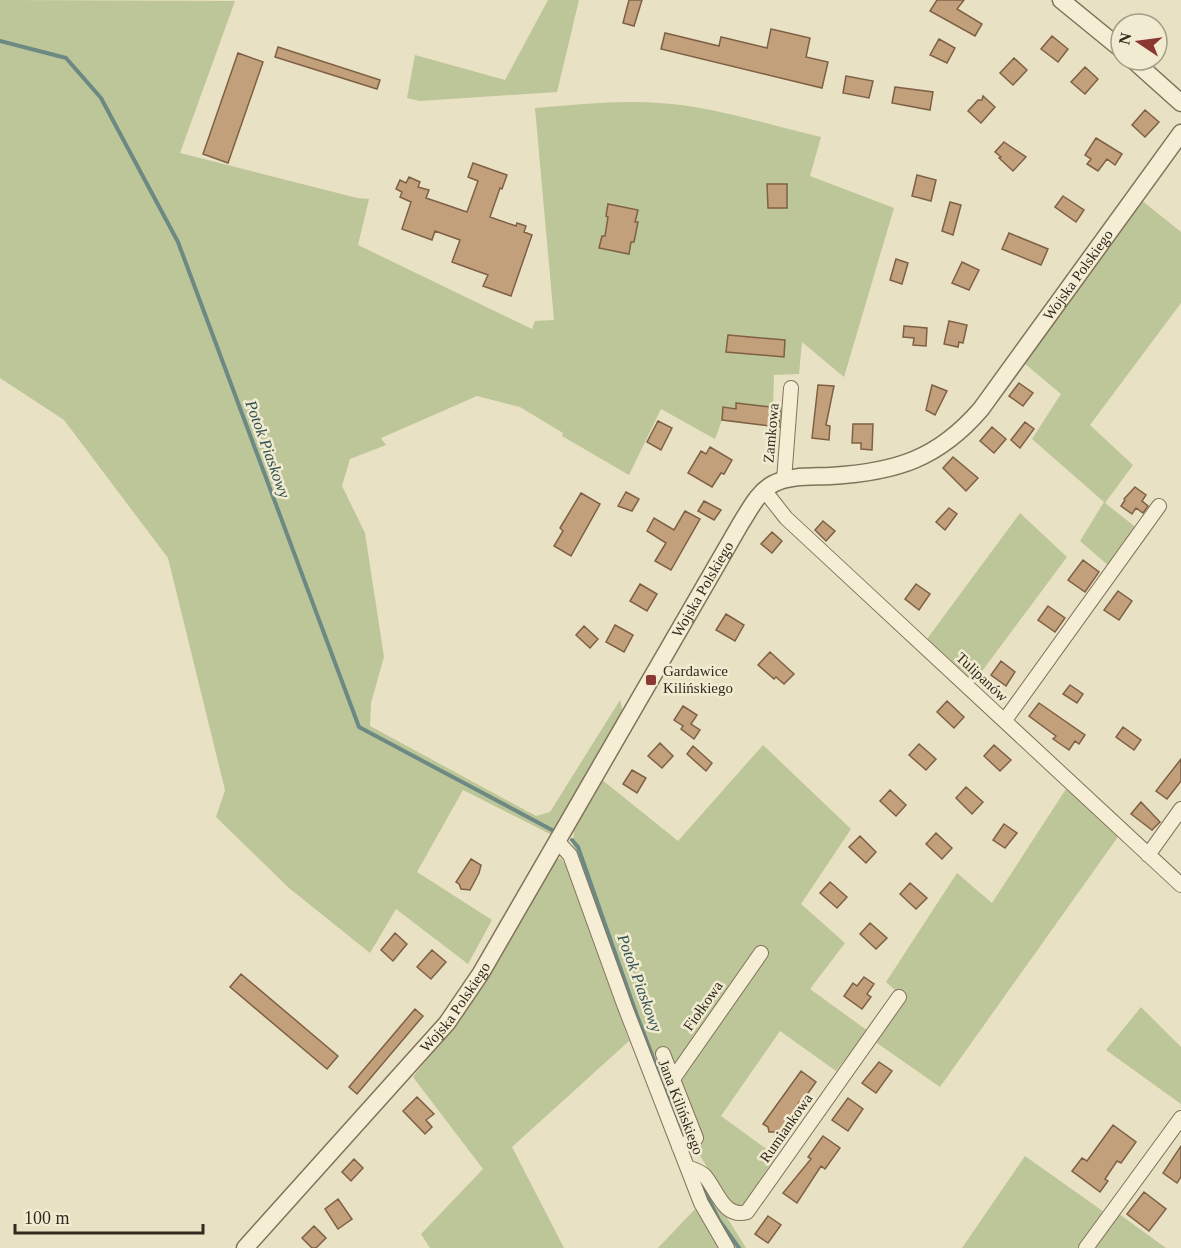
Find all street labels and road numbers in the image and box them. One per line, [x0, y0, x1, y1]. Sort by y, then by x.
street label: Wojska Polskiego [1040, 227, 1116, 323]
street label: Zamkowa [760, 402, 782, 464]
street label: Wojska Polskiego [669, 539, 737, 640]
street label: Tulipanów [953, 649, 1011, 705]
street label: Wojska Polskiego [417, 960, 493, 1055]
street label: Fiołkowa [680, 978, 726, 1034]
street label: Jana Kilińskiego [656, 1057, 706, 1157]
street label: Rumiankowa [757, 1090, 816, 1165]

